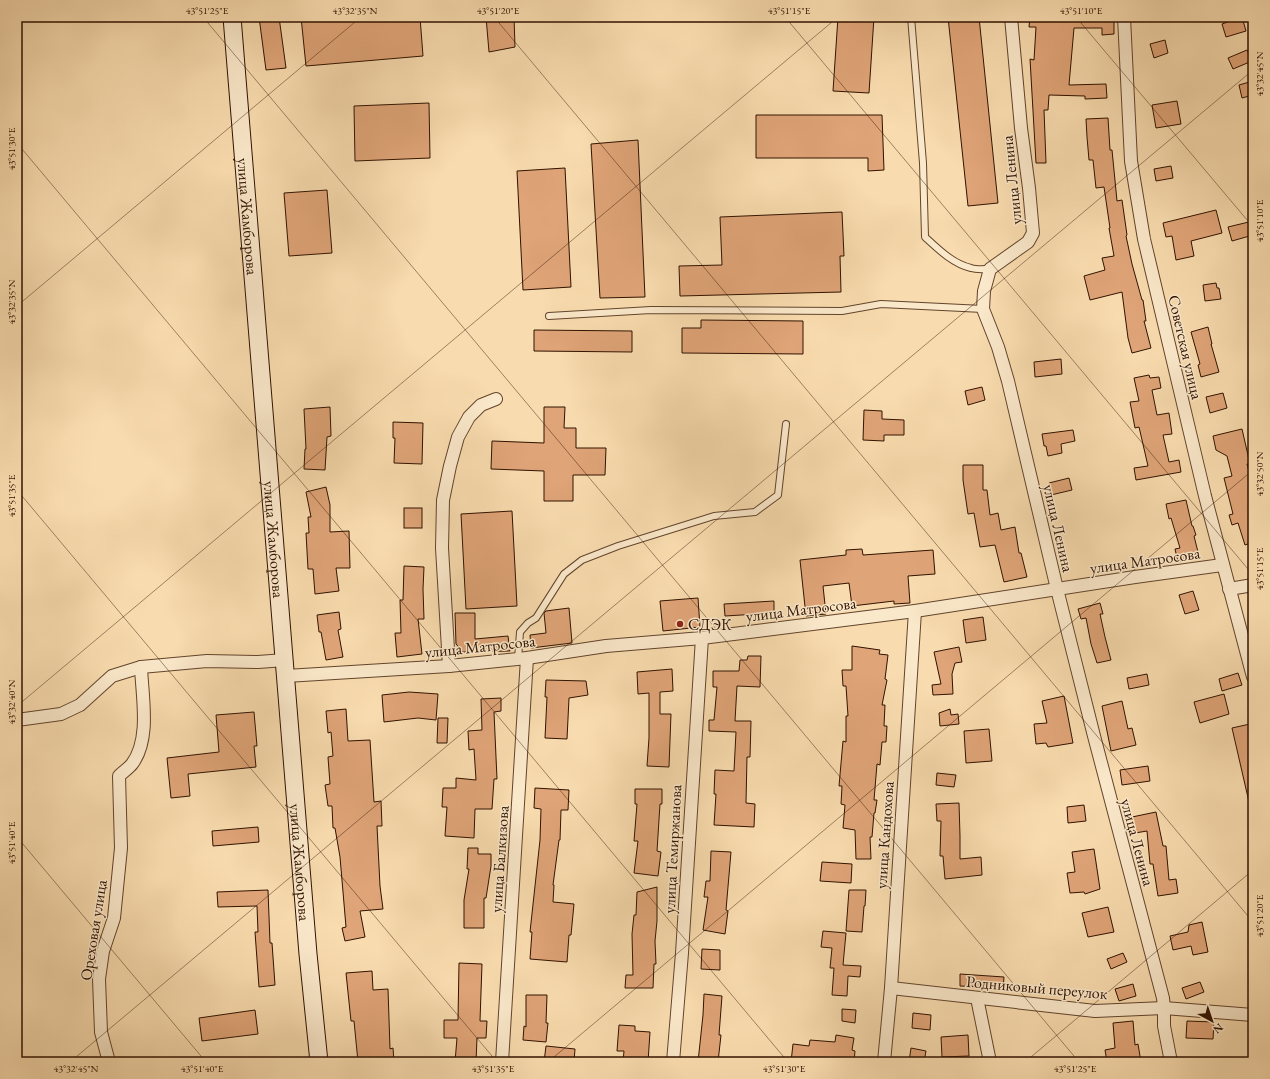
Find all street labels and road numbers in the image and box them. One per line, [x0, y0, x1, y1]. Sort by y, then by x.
street label: улица Ленина [996, 134, 1027, 226]
street label: улица Жамборова [232, 157, 263, 276]
street label: Советская улица [1163, 293, 1208, 402]
street label: улица Жамборова [259, 480, 289, 599]
street label: улица Ленина [1038, 482, 1079, 575]
street label: улица Матросова [1089, 542, 1202, 579]
street label: улица Матросова [745, 592, 858, 627]
street label: улица Матросова [424, 630, 537, 663]
street label: улица Кандохова [870, 780, 899, 890]
street label: улица Темиржанова [659, 783, 686, 914]
street label: улица Ленина [1116, 796, 1159, 889]
street label: улица Жамборова [285, 803, 315, 922]
street label: улица Балкизова [485, 804, 514, 913]
street label: Ореховая улица [75, 878, 112, 982]
street label: Родниковый переулок [965, 971, 1109, 1004]

